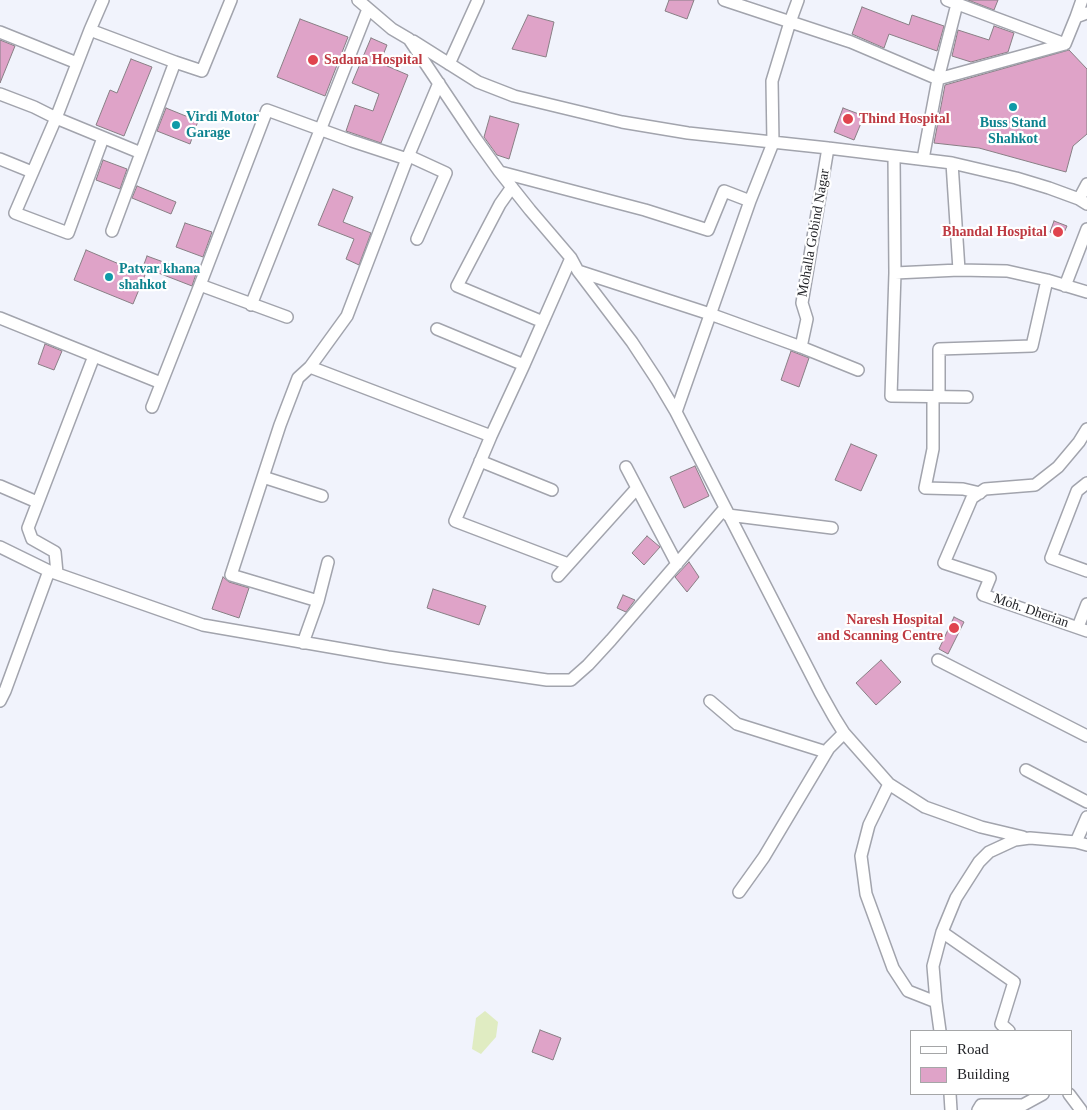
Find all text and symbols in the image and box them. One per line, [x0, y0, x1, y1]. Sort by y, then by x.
place label: Sadana Hospital [324, 52, 422, 68]
marker: Sadana Hospital [306, 53, 320, 67]
marker: Buss Stand Shahkot [1007, 101, 1019, 113]
place label: Virdi Motor Garage [186, 109, 259, 142]
place label: Thind Hospital [859, 111, 950, 127]
marker: Thind Hospital [841, 112, 855, 126]
place label: Buss Stand Shahkot [980, 115, 1046, 148]
marker: Virdi Motor Garage [170, 119, 182, 131]
street label: Mohalla Gobind Nagar [794, 168, 834, 298]
place label: Bhandal Hospital [942, 224, 1047, 240]
marker: Bhandal Hospital [1051, 225, 1065, 239]
place label: Patvar khana shahkot [119, 261, 200, 294]
marker: Patvar khana shahkot [103, 271, 115, 283]
street label: Moh. Dherian [991, 590, 1071, 632]
place label: Naresh Hospital and Scanning Centre [817, 612, 943, 644]
marker: Naresh Hospital and Scanning Centre [947, 621, 961, 635]
legend [910, 1030, 1072, 1095]
text: Road [957, 1041, 989, 1057]
text: Building [957, 1066, 1010, 1082]

